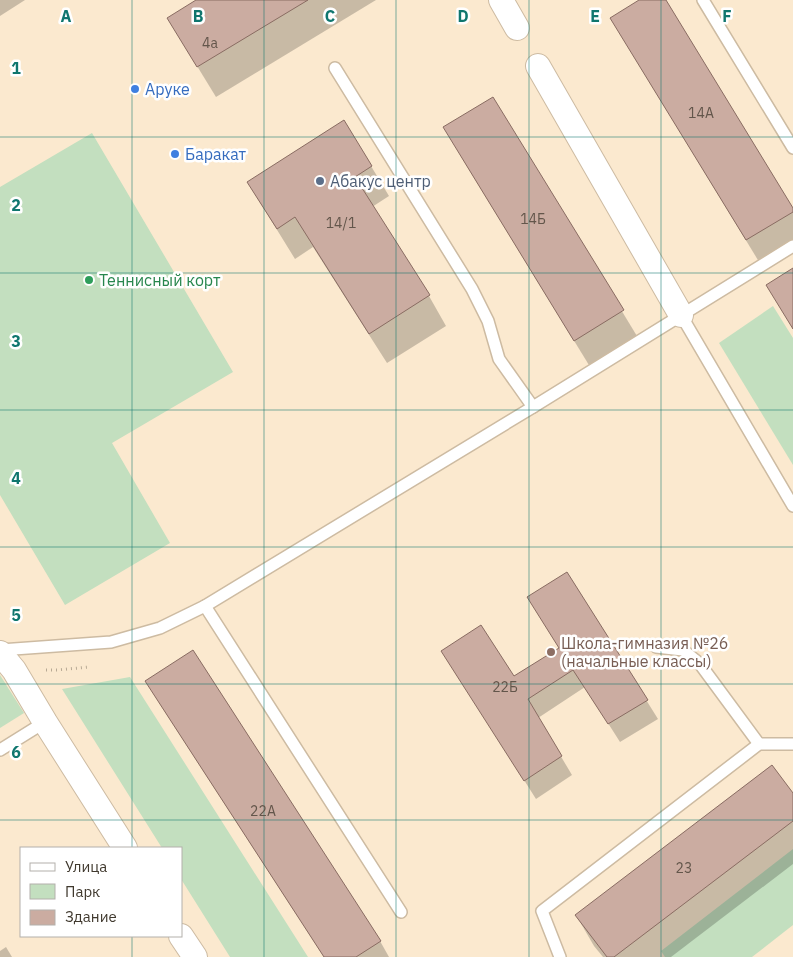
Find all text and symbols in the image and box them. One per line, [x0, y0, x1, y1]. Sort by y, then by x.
text: A [61, 6, 72, 26]
text: B [193, 6, 204, 26]
text: C [325, 6, 335, 26]
text: D [457, 6, 469, 26]
text: E [590, 6, 600, 26]
text: F [722, 6, 732, 26]
house number: 4а [202, 34, 218, 52]
text: 1 [11, 58, 21, 78]
place label: Аруке [145, 79, 190, 99]
marker: Аруке [129, 83, 141, 95]
house number: 14А [688, 104, 714, 122]
place label: Баракат [185, 144, 246, 164]
marker: Баракат [169, 148, 181, 160]
place label: Абакус центр [330, 171, 431, 191]
marker: Абакус центр [314, 175, 326, 187]
text: 2 [11, 195, 21, 215]
house number: 14Б [520, 210, 546, 228]
house number: 14/1 [326, 214, 356, 232]
place label: Теннисный корт [99, 270, 221, 290]
marker: Теннисный корт [83, 274, 95, 286]
text: 3 [11, 331, 21, 351]
text: 4 [11, 468, 21, 488]
text: 5 [11, 605, 21, 625]
place label: Школа-гимназия №26 (начальные классы) [561, 633, 728, 671]
marker: Школа-гимназия №26 (начальные классы) [545, 646, 557, 658]
house number: 22Б [492, 678, 518, 696]
text: 6 [11, 742, 21, 762]
house number: 22А [250, 802, 276, 820]
legend [20, 847, 182, 937]
text: Улица [65, 857, 107, 876]
house number: 23 [676, 859, 692, 877]
text: Парк [65, 882, 100, 901]
text: Здание [65, 907, 117, 926]

